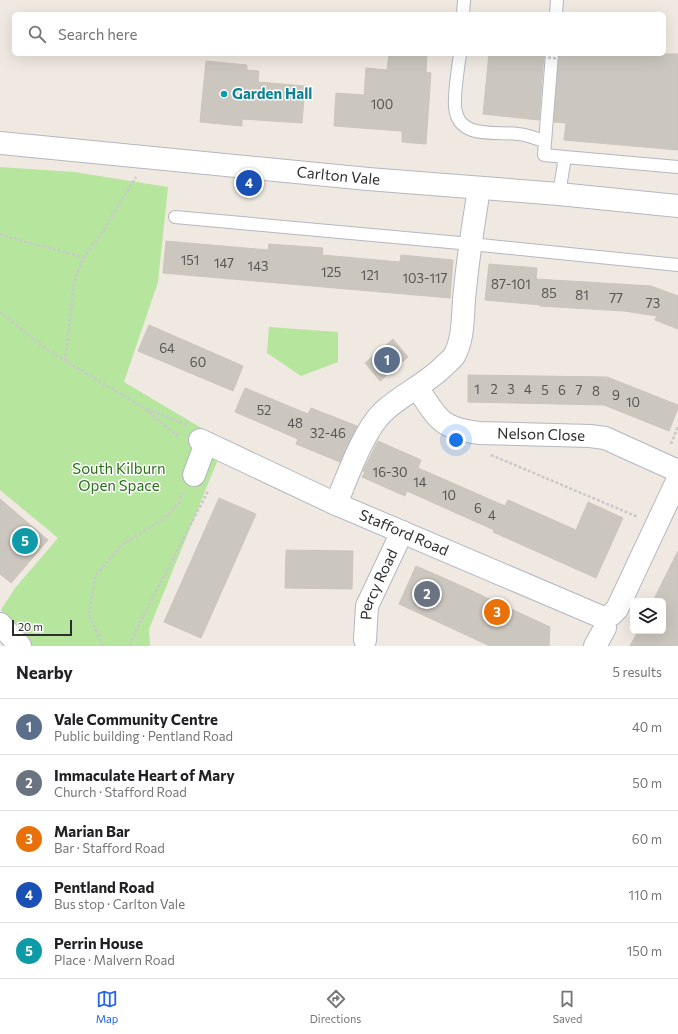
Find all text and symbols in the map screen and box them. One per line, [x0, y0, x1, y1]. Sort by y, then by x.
search box [12, 12, 666, 56]
icon: search [26, 23, 48, 45]
text: Search here [58, 25, 137, 43]
place label: Garden Hall [232, 84, 312, 102]
marker: Garden Hall [219, 89, 229, 99]
house number: 100 [371, 96, 393, 112]
street label: Carlton Vale [296, 162, 381, 188]
pin: 4 [236, 168, 262, 198]
house number: 151 [181, 252, 199, 268]
house number: 147 [214, 255, 234, 271]
house number: 143 [248, 258, 268, 274]
house number: 125 [321, 264, 341, 280]
house number: 121 [361, 267, 379, 283]
house number: 103-117 [403, 270, 448, 286]
house number: 87-101 [491, 276, 531, 292]
house number: 85 [541, 285, 557, 301]
house number: 81 [575, 287, 589, 303]
house number: 77 [609, 290, 623, 306]
house number: 73 [646, 295, 660, 311]
house number: 64 [159, 340, 175, 356]
pin: 1 [374, 345, 400, 375]
house number: 60 [190, 354, 206, 370]
house number: 1 [474, 381, 480, 397]
house number: 2 [490, 381, 498, 397]
house number: 3 [507, 381, 515, 397]
house number: 4 [524, 381, 532, 397]
house number: 5 [541, 382, 549, 398]
house number: 6 [558, 382, 566, 398]
house number: 7 [576, 382, 583, 398]
house number: 8 [592, 383, 600, 399]
house number: 9 [612, 387, 620, 403]
house number: 10 [626, 394, 640, 410]
house number: 52 [257, 402, 271, 418]
house number: 48 [287, 415, 303, 431]
street label: Nelson Close [497, 423, 586, 444]
house number: 32-46 [310, 425, 346, 441]
your location [446, 430, 466, 450]
park label: South Kilburn Open Space [72, 459, 166, 494]
house number: 16-30 [373, 464, 407, 480]
house number: 14 [413, 474, 427, 490]
house number: 10 [442, 487, 456, 503]
house number: 6 [474, 500, 482, 516]
street label: Stafford Road [357, 505, 452, 559]
house number: 4 [488, 507, 496, 523]
pin: 5 [12, 526, 38, 556]
street label: Percy Road [356, 546, 401, 620]
pin: 2 [414, 579, 440, 609]
pin: 3 [484, 597, 510, 627]
map controls [630, 598, 666, 634]
button: layers [630, 598, 666, 634]
scale bar [12, 618, 72, 637]
text: 20 m [18, 620, 43, 633]
text: Nearby [16, 662, 73, 683]
text: 5 results [612, 664, 662, 680]
text: Vale Community Centre [54, 710, 218, 728]
text: 1 [26, 719, 32, 735]
text: 40 m [632, 719, 662, 735]
text: Public building · Pentland Road [54, 728, 233, 744]
text: Immaculate Heart of Mary [54, 766, 235, 784]
text: 2 [25, 775, 33, 791]
text: 50 m [632, 775, 662, 791]
text: Church · Stafford Road [54, 784, 187, 800]
text: Marian Bar [54, 822, 130, 840]
text: 3 [25, 831, 33, 847]
text: 60 m [632, 831, 662, 847]
text: Bar · Stafford Road [54, 840, 165, 856]
text: Pentland Road [54, 878, 154, 896]
text: 4 [25, 887, 33, 903]
text: 110 m [629, 887, 662, 903]
text: Bus stop · Carlton Vale [54, 896, 185, 912]
text: Perrin House [54, 934, 143, 952]
text: 5 [25, 943, 33, 959]
text: 150 m [627, 943, 662, 959]
text: Place · Malvern Road [54, 952, 175, 968]
tab: Map [96, 988, 118, 1025]
tab: Directions [310, 988, 361, 1025]
tab: Saved [553, 988, 582, 1025]

